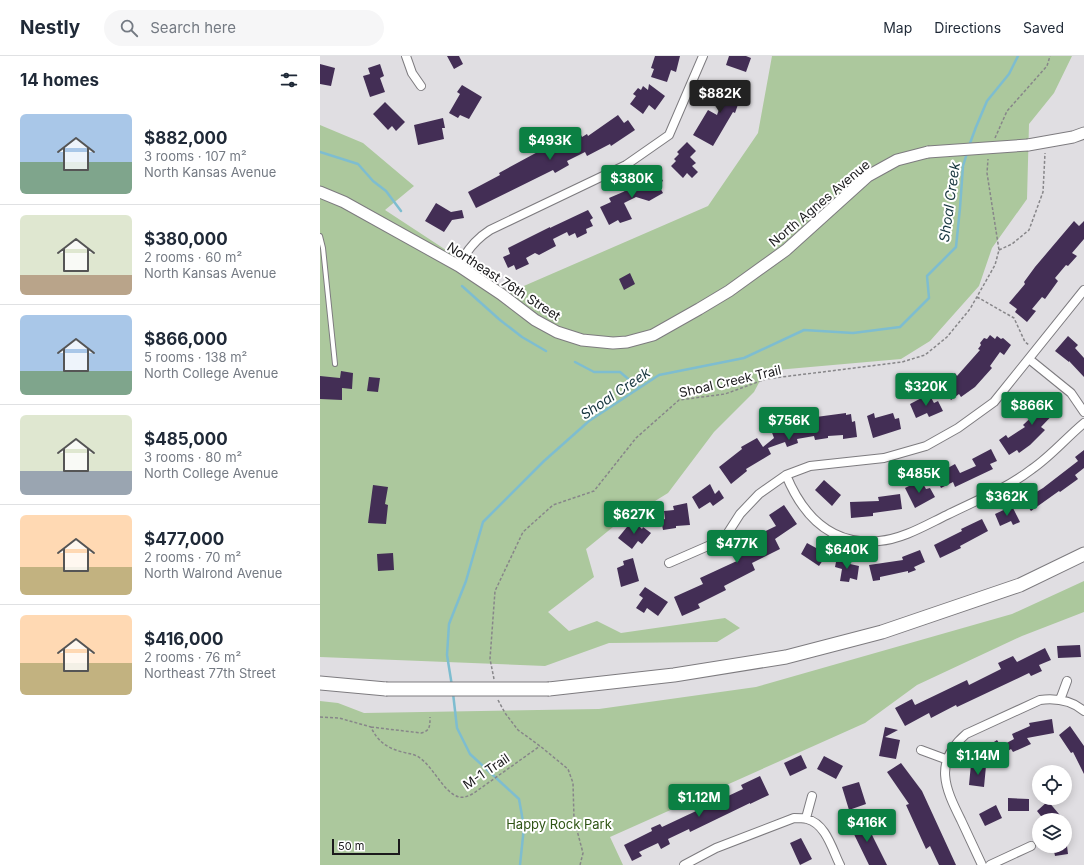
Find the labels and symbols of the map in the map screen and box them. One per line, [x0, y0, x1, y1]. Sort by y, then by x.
pin: $882K [692, 80, 748, 114]
pin: $493K [522, 127, 578, 161]
street label: North Agnes Avenue [765, 156, 873, 250]
water label: Shoal Creek [935, 161, 963, 243]
pin: $380K [604, 165, 660, 199]
street label: Northeast 76th Street [444, 238, 564, 324]
street label: Shoal Creek Trail [677, 361, 783, 401]
water label: Shoal Creek [577, 363, 653, 423]
pin: $320K [898, 373, 954, 407]
pin: $866K [1004, 392, 1060, 426]
pin: $756K [761, 407, 817, 441]
pin: $485K [891, 460, 947, 494]
pin: $362K [979, 483, 1035, 517]
pin: $627K [606, 501, 662, 535]
pin: $477K [709, 530, 765, 564]
pin: $640K [819, 536, 875, 570]
pin: $1.14M [945, 742, 1011, 776]
street label: M-1 Trail [460, 750, 512, 792]
pin: $1.12M [666, 784, 732, 818]
pin: $416K [839, 809, 895, 843]
park label: Happy Rock Park [506, 816, 612, 832]
scale bar [332, 837, 400, 856]

